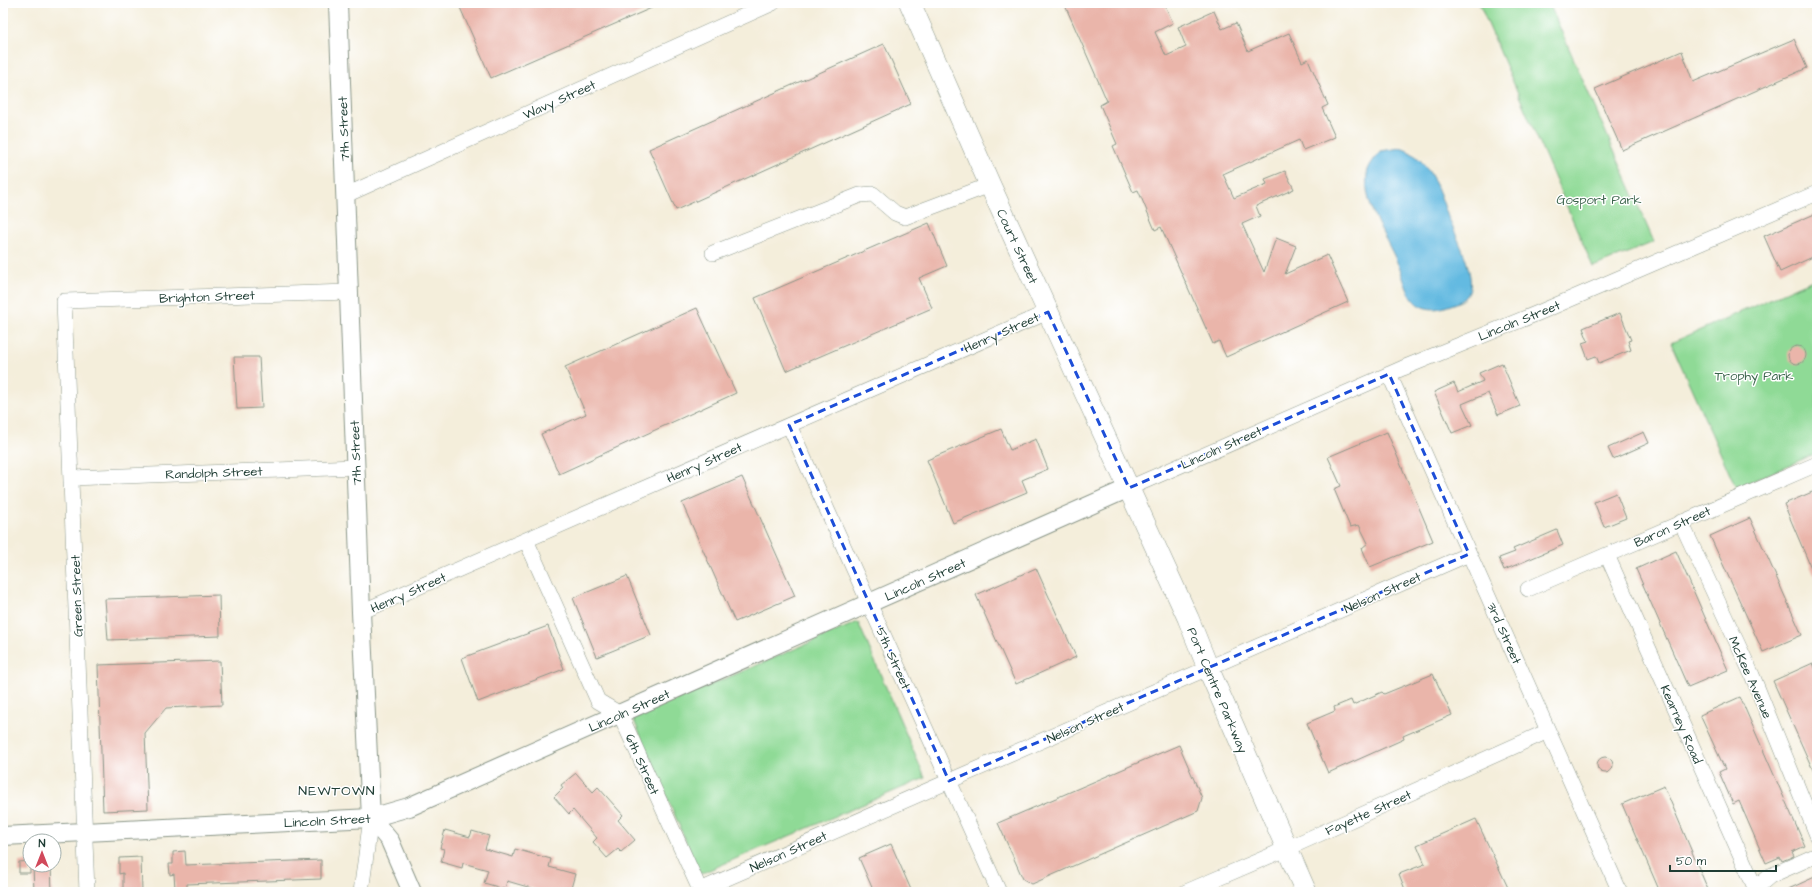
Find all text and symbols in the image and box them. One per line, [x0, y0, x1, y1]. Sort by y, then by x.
street label: Wavy Street [520, 76, 600, 125]
street label: 7th Street [334, 95, 354, 162]
park label: Gosport Park [1556, 191, 1642, 209]
street label: Court Street [992, 206, 1043, 288]
street label: Brighton Street [159, 286, 256, 309]
street label: Lincoln Street [1476, 296, 1564, 346]
street label: Henry Street [961, 308, 1043, 359]
park label: Trophy Park [1715, 367, 1793, 386]
street label: 7th Street [346, 419, 366, 486]
street label: Lincoln Street [1178, 422, 1265, 474]
street label: Henry Street [664, 438, 746, 489]
street label: Randolph Street [165, 462, 264, 484]
street label: Baron Street [1631, 502, 1714, 552]
street label: Green Street [67, 554, 87, 637]
street label: Lincoln Street [882, 554, 969, 606]
street label: Henry Street [368, 568, 450, 619]
street label: Nelson Street [1341, 568, 1425, 618]
street label: 3rd Street [1482, 600, 1526, 668]
street label: 5th Street [871, 624, 915, 693]
street label: Port Centre Parkway [1182, 625, 1252, 756]
street label: McKee Avenue [1724, 633, 1776, 721]
street label: Kearney Road [1655, 682, 1707, 767]
street label: Lincoln Street [586, 685, 673, 737]
street label: Nelson Street [1044, 698, 1128, 748]
street label: 6th Street [621, 731, 664, 799]
district label: NEWTOWN [298, 781, 376, 801]
street label: Fayette Street [1322, 786, 1415, 841]
street label: Lincoln Street [283, 810, 372, 832]
street label: Nelson Street [747, 827, 831, 877]
north arrow [22, 833, 62, 873]
text: N [39, 836, 46, 851]
scale bar [1670, 847, 1776, 873]
text: 50 m [1676, 853, 1707, 870]

